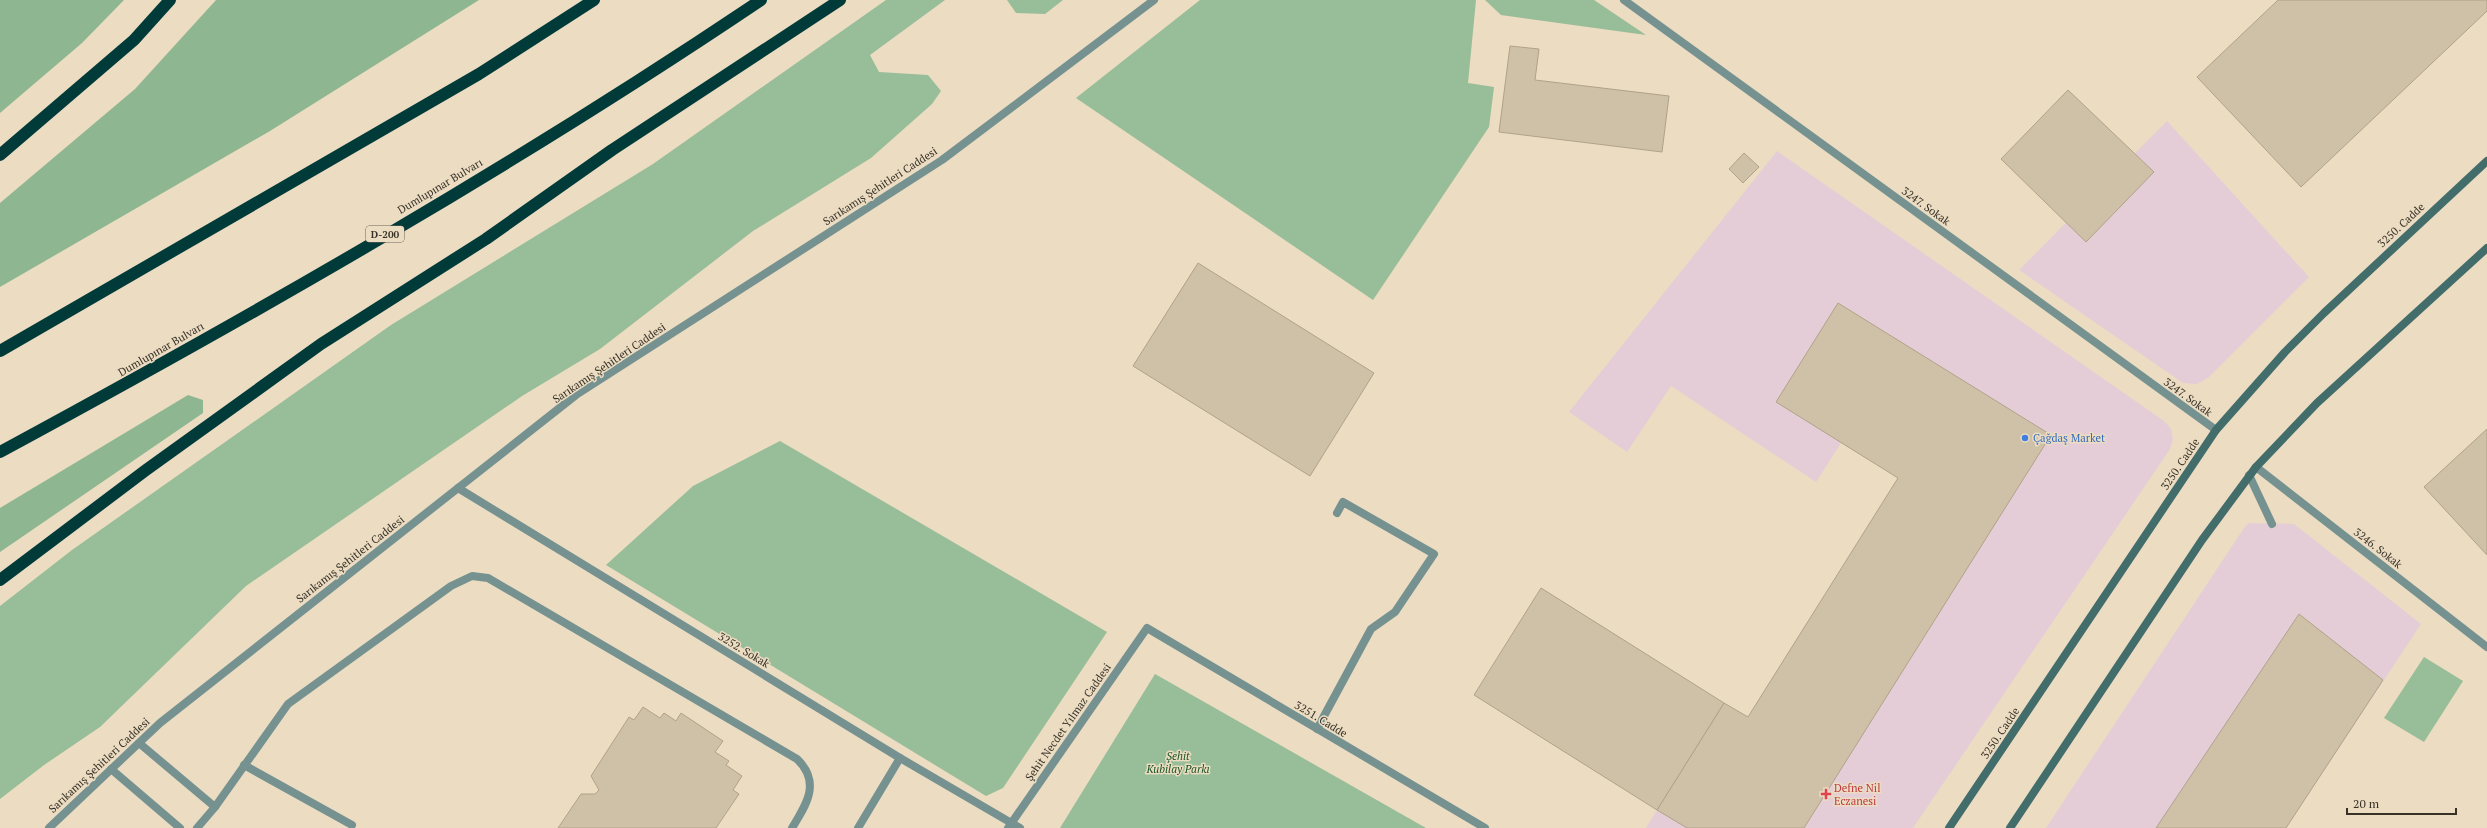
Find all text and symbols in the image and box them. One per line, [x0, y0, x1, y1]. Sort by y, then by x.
street label: Sarıkamış Şehitleri Caddesi [820, 144, 940, 228]
street label: Dumlupınar Bulvarı [395, 155, 485, 217]
street label: 3247. Sokak [1899, 184, 1953, 228]
street label: 3250. Cadde [2375, 199, 2428, 250]
road number: D-200 [366, 226, 404, 242]
street label: Dumlupınar Bulvarı [116, 319, 206, 379]
street label: Sarıkamış Şehitleri Caddesi [550, 320, 668, 406]
street label: 3247. Sokak [2161, 375, 2215, 419]
place label: Çağdaş Market [2033, 431, 2105, 445]
marker: Çağdaş Market [2020, 433, 2030, 443]
street label: 3250. Cadde [2158, 435, 2203, 492]
street label: Sarıkamış Şehitleri Caddesi [293, 512, 407, 606]
street label: 3246. Sokak [2351, 525, 2405, 571]
street label: 3252. Sokak [716, 629, 773, 671]
street label: Şehit Necdet Yılmaz Caddesi [1022, 661, 1114, 783]
street label: 3251. Cadde [1292, 698, 1350, 740]
street label: 3250. Cadde [1978, 704, 2023, 761]
street label: Sarıkamış Şehitleri Caddesi [45, 714, 153, 816]
park label: Şehit Kubilay Parkı [1146, 749, 1209, 776]
place label: Defne Nil Eczanesi [1834, 781, 1881, 808]
marker: Defne Nil Eczanesi [1821, 789, 1831, 799]
scale bar [2347, 790, 2456, 816]
text: 20 m [2353, 796, 2380, 811]

